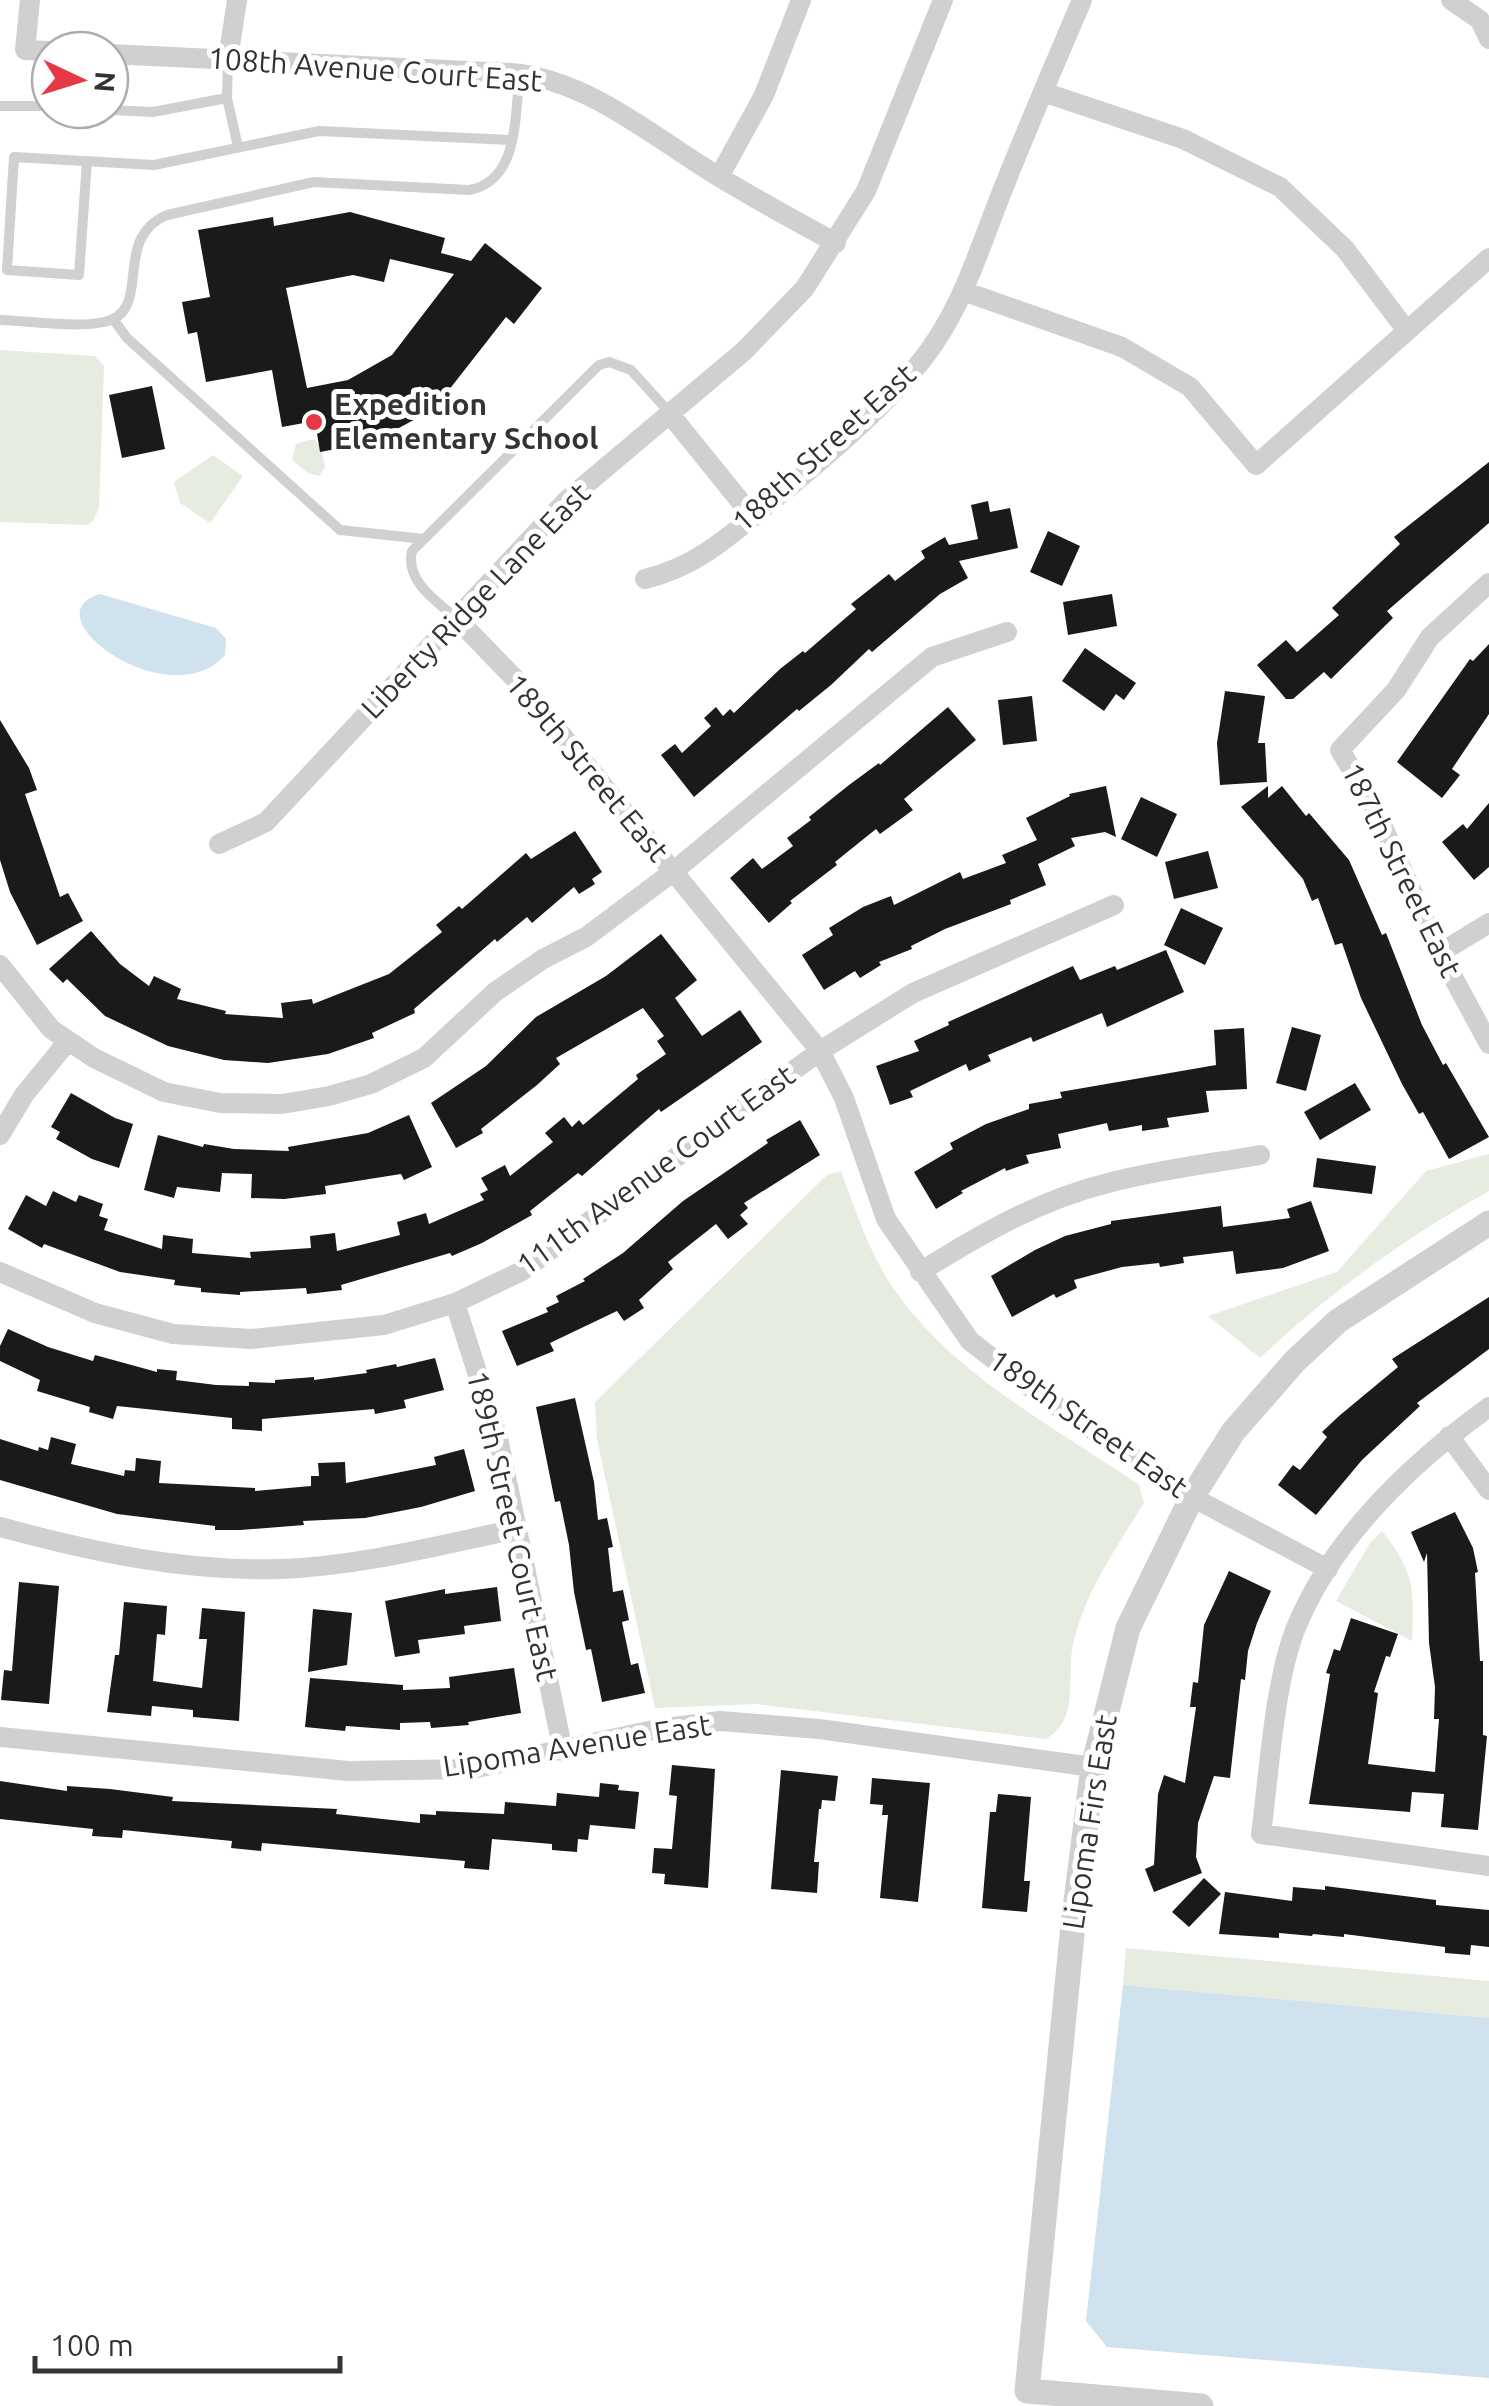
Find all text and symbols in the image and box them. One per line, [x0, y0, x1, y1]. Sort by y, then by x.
north arrow [30, 30, 130, 130]
street label: 108th Avenue Court East [207, 40, 543, 98]
text: N [89, 70, 122, 93]
street label: 188th Street East [725, 356, 922, 538]
place label: Expedition Elementary School [334, 387, 598, 455]
marker: Expedition Elementary School [303, 411, 325, 433]
street label: Liberty Ridge Lane East [354, 476, 597, 725]
street label: 189th Street East [499, 667, 676, 868]
street label: 187th Street East [1335, 757, 1469, 982]
street label: 111th Avenue Court East [510, 1057, 801, 1281]
street label: 189th Street East [983, 1342, 1194, 1504]
street label: 189th Street Court East [461, 1367, 565, 1684]
street label: Lipoma Avenue East [440, 1707, 713, 1783]
street label: Lipoma Firs East [1055, 1712, 1123, 1932]
scale bar [35, 2311, 340, 2373]
text: 100 m [50, 2328, 134, 2362]

